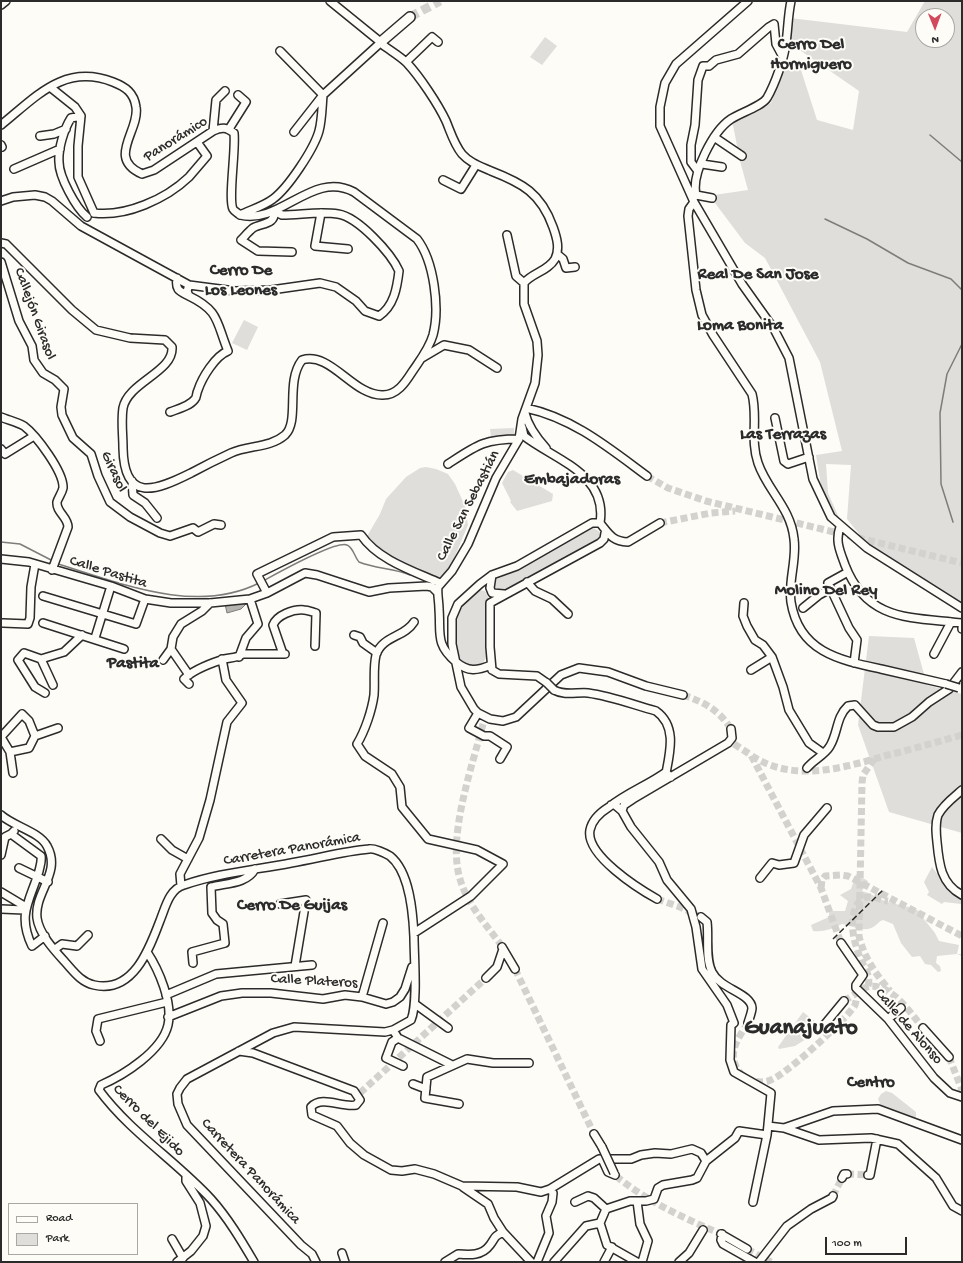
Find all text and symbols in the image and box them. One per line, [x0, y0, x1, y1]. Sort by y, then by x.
north arrow [915, 8, 955, 48]
text: N [931, 33, 939, 45]
district label: Cerro Del Hormiguero [770, 35, 852, 75]
street label: Panorámico [141, 113, 211, 167]
district label: Cerro De Los Leones [205, 261, 277, 301]
district label: Real De San Jose [697, 265, 819, 285]
street label: Callejón Girasol [9, 266, 59, 362]
district label: Loma Bonita [697, 316, 783, 336]
district label: Las Terrazas [740, 425, 826, 445]
street label: Calle San Sebastián [433, 448, 505, 564]
street label: Girasol [96, 449, 130, 495]
district label: Embajadoras [524, 470, 620, 490]
street label: Calle Pastita [67, 553, 149, 593]
district label: Molino Del Rey [775, 581, 877, 601]
district label: Pastita [107, 654, 159, 674]
street label: Carretera Panorámica [222, 829, 362, 871]
district label: Cerro De Guijas [237, 896, 347, 916]
street label: Calle Plateros [270, 971, 358, 993]
street label: Calle de Alonso [870, 985, 946, 1069]
district label: Guanajuato [744, 1015, 858, 1043]
district label: Centro [847, 1073, 895, 1093]
street label: Cerro del Ejido [108, 1081, 188, 1161]
street label: Carretera Panorámica [196, 1115, 304, 1229]
legend [8, 1203, 138, 1255]
text: Road [46, 1212, 72, 1226]
scale bar [827, 1229, 909, 1255]
text: Park [46, 1232, 69, 1246]
text: 100 m [832, 1237, 862, 1251]

